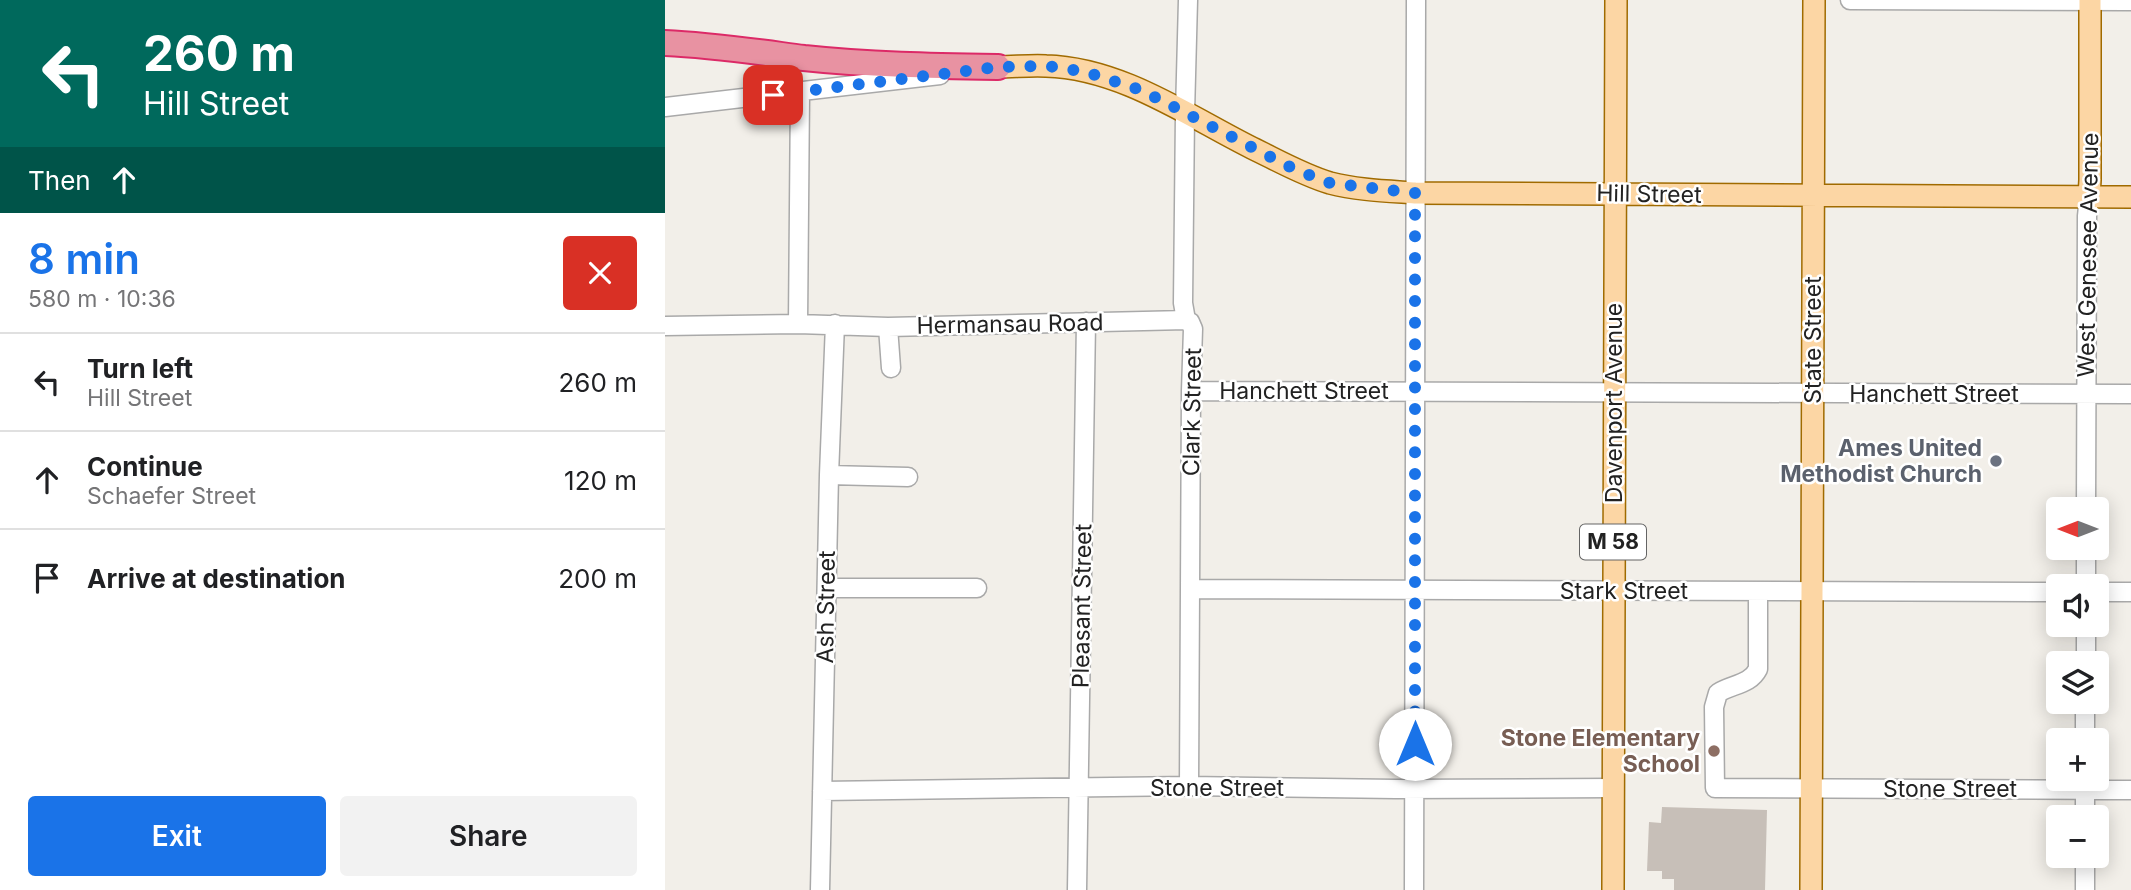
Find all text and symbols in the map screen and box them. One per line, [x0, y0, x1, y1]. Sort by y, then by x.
text: 260 m [143, 24, 295, 83]
icon: left [28, 28, 119, 119]
pin [743, 65, 803, 125]
icon: arrive [754, 76, 792, 114]
text: Hill Street [143, 84, 289, 123]
street label: West Genesee Avenue [2072, 132, 2104, 378]
icon: ahead [105, 161, 143, 199]
text: Then [28, 165, 91, 196]
street label: Hill Street [1596, 179, 1702, 209]
text: 8 min [28, 233, 140, 284]
button: close [563, 236, 637, 310]
street label: State Street [1799, 276, 1827, 404]
text: 580 m · 10:36 [28, 285, 176, 313]
street label: Davenport Avenue [1600, 303, 1628, 503]
street label: Hermansau Road [916, 308, 1104, 340]
street label: Clark Street [1177, 347, 1207, 476]
text: Turn left [87, 353, 193, 384]
icon: left [28, 363, 66, 401]
text: 260 m [559, 367, 637, 398]
street label: Hanchett Street [1219, 377, 1389, 405]
street label: Hanchett Street [1849, 380, 2019, 408]
text: Hill Street [87, 384, 192, 412]
place label: Ames United Methodist Church [1780, 434, 1982, 488]
text: Continue [87, 451, 203, 482]
marker: Ames United Methodist Church [1988, 453, 2004, 469]
icon: ahead [28, 461, 66, 499]
text: 120 m [564, 465, 637, 496]
text: Schaefer Street [87, 482, 256, 510]
north arrow [2046, 497, 2109, 560]
map controls [2046, 497, 2109, 868]
street label: Pleasant Street [1067, 523, 1097, 688]
road number: M 58 [1580, 524, 1646, 560]
street label: Ash Street [811, 550, 841, 664]
icon: arrive [28, 559, 66, 597]
text: Arrive at destination [87, 563, 346, 594]
text: 200 m [558, 563, 637, 594]
button: sound [2046, 574, 2109, 637]
street label: Stark Street [1560, 577, 1689, 605]
button: layers [2046, 651, 2109, 714]
position arrow [1378, 707, 1452, 781]
place label: Stone Elementary School [1501, 724, 1700, 778]
button: + [2046, 728, 2109, 791]
marker: Stone Elementary School [1706, 743, 1722, 759]
street label: Stone Street [1150, 774, 1285, 802]
street label: Stone Street [1883, 775, 2018, 803]
button: Exit [28, 796, 326, 876]
button: Share [340, 796, 637, 876]
button: − [2046, 805, 2109, 868]

